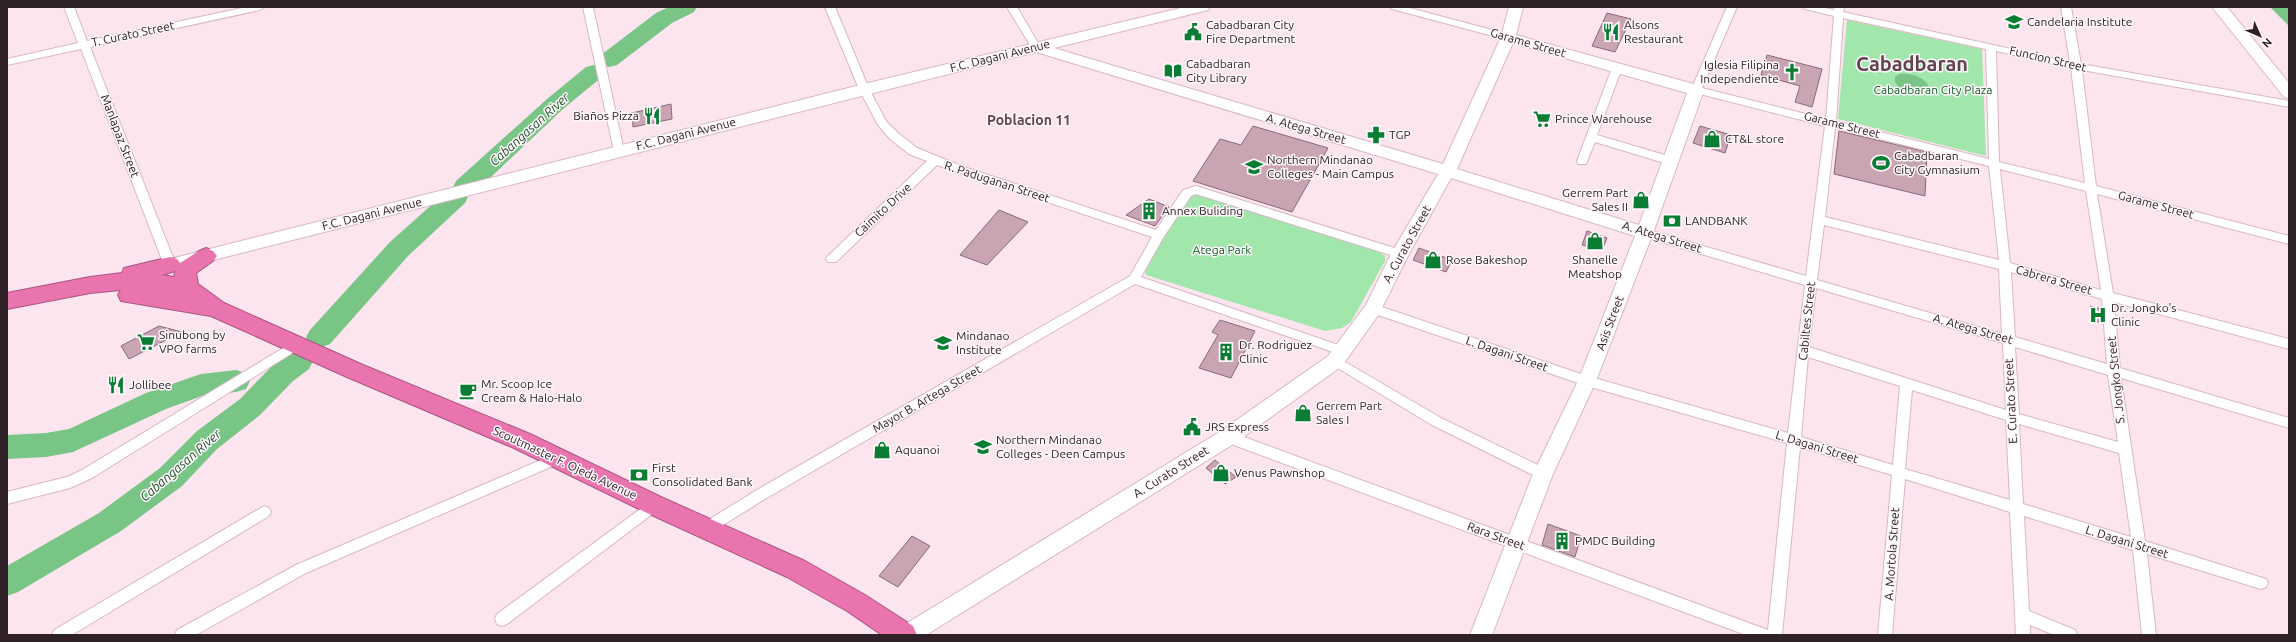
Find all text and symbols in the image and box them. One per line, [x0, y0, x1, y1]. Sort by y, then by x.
school or university icon: Candelaria Institute [2004, 12, 2024, 32]
place label: Candelaria Institute [2027, 15, 2132, 28]
north arrow [2240, 16, 2280, 56]
street label: T. Curato Street [90, 18, 176, 49]
place label: Cabadbaran City Fire Department [1206, 18, 1296, 45]
place label: Alsons Restaurant [1624, 18, 1684, 45]
public building icon: Cabadbaran City Fire Department [1183, 22, 1203, 42]
restaurant icon: Alsons Restaurant [1601, 22, 1621, 42]
street label: Garame Street [1489, 26, 1568, 60]
text: N [2260, 36, 2274, 50]
street label: F.C. Dagani Avenue [949, 37, 1051, 74]
street label: Funcion Street [2008, 43, 2088, 74]
district label: Cabadbaran [1856, 52, 1968, 75]
place label: Cabadbaran City Library [1186, 57, 1251, 84]
place label: Iglesia Filipina Independiente [1700, 58, 1779, 85]
library icon: Cabadbaran City Library [1163, 61, 1183, 81]
church icon: Iglesia Filipina Independiente [1782, 62, 1802, 82]
park label: Cabadbaran City Plaza [1874, 83, 1992, 96]
water label: Cabangasan River [486, 89, 572, 168]
street label: Manlapaz Street [99, 93, 142, 179]
restaurant icon: Biaños Pizza [642, 106, 662, 126]
place label: Biaños Pizza [573, 109, 639, 122]
supermarket icon: Prince Warehouse [1532, 109, 1552, 129]
street label: Garame Street [1803, 109, 1882, 140]
street label: A. Atega Street [1265, 111, 1348, 146]
district label: Poblacion 11 [987, 112, 1071, 128]
place label: Prince Warehouse [1555, 112, 1652, 125]
street label: F.C. Dagani Avenue [635, 115, 737, 152]
pharmacy icon: TGP [1366, 125, 1386, 145]
place label: TGP [1389, 128, 1411, 141]
shop icon: CT&L store [1702, 129, 1722, 149]
place label: CT&L store [1725, 132, 1784, 145]
place label: Cabadbaran City Gymnasium [1894, 149, 1980, 176]
place label: Northern Mindanao Colleges - Main Campus [1267, 153, 1394, 180]
sports icon: Cabadbaran City Gymnasium [1871, 153, 1891, 173]
school or university icon: Northern Mindanao Colleges - Main Campus [1244, 157, 1264, 177]
street label: R. Paduganan Street [943, 158, 1052, 205]
street label: Caimito Drive [852, 180, 914, 239]
place label: Gerrem Part Sales II [1562, 186, 1628, 213]
street label: Garame Street [2117, 188, 2196, 221]
shop icon: Gerrem Part Sales II [1631, 190, 1651, 210]
street label: F.C. Dagani Avenue [321, 195, 423, 232]
building icon: Annex Buliding [1139, 201, 1159, 221]
street label: A. Curato Street [1380, 203, 1433, 285]
place label: Annex Buliding [1162, 204, 1243, 217]
bank icon: LANDBANK [1662, 211, 1682, 231]
place label: LANDBANK [1685, 214, 1748, 227]
street label: A. Atega Street [1621, 218, 1704, 255]
shop icon: Shanelle Meatshop [1585, 231, 1605, 251]
park label: Atega Park [1193, 243, 1251, 256]
shop icon: Rose Bakeshop [1423, 250, 1443, 270]
place label: Rose Bakeshop [1446, 253, 1527, 266]
place label: Shanelle Meatshop [1568, 253, 1622, 280]
street label: Cabrera Street [2015, 262, 2094, 297]
street label: Cabiltes Street [1796, 281, 1817, 361]
street label: Asis Street [1593, 293, 1626, 352]
place label: Dr. Jongko's Clinic [2111, 301, 2177, 328]
hospital icon: Dr. Jongko's Clinic [2088, 305, 2108, 325]
street label: A. Atega Street [1932, 311, 2015, 346]
place label: Sinubong by VPO farms [159, 328, 225, 355]
place label: Mindanao Institute [956, 329, 1009, 356]
supermarket icon: Sinubong by VPO farms [136, 332, 156, 352]
school or university icon: Mindanao Institute [933, 333, 953, 353]
street label: L. Dagani Street [1464, 333, 1550, 374]
street label: S. Jongko Street [2104, 335, 2127, 424]
place label: Dr. Rodriguez Clinic [1239, 338, 1313, 365]
building icon: Dr. Rodriguez Clinic [1216, 342, 1236, 362]
street label: E. Curato Street [2002, 358, 2019, 444]
street label: Mayor B. Artega Street [870, 362, 983, 435]
restaurant icon: Jollibee [106, 375, 126, 395]
place label: Mr. Scoop Ice Cream & Halo-Halo [481, 377, 582, 404]
place label: Jollibee [129, 378, 171, 391]
cafe icon: Mr. Scoop Ice Cream & Halo-Halo [458, 381, 478, 401]
place label: Gerrem Part Sales I [1316, 399, 1382, 426]
shop icon: Gerrem Part Sales I [1293, 403, 1313, 423]
public building icon: JRS Express [1182, 417, 1202, 437]
place label: JRS Express [1205, 420, 1269, 433]
street label: Scoutmaster F. Ojeda Avenue [491, 423, 639, 502]
water label: Cabangasan River [137, 426, 224, 504]
street label: L. Dagani Street [1774, 428, 1860, 465]
place label: Northern Mindanao Colleges - Deen Campus [996, 433, 1125, 460]
school or university icon: Northern Mindanao Colleges - Deen Campus [973, 437, 993, 457]
shop icon: Aquanoi [872, 440, 892, 460]
place label: Aquanoi [895, 443, 940, 456]
street label: A. Curato Street [1131, 443, 1211, 500]
place label: First Consolidated Bank [652, 461, 752, 488]
shop icon: Venus Pawnshop [1211, 463, 1231, 483]
bank icon: First Consolidated Bank [629, 465, 649, 485]
place label: Venus Pawnshop [1234, 466, 1325, 479]
street label: A. Mortola Street [1882, 507, 1901, 601]
street label: Rara Street [1465, 519, 1527, 552]
street label: L. Dagani Street [2084, 523, 2170, 560]
building icon: PMDC Building [1552, 531, 1572, 551]
place label: PMDC Building [1575, 534, 1655, 547]

